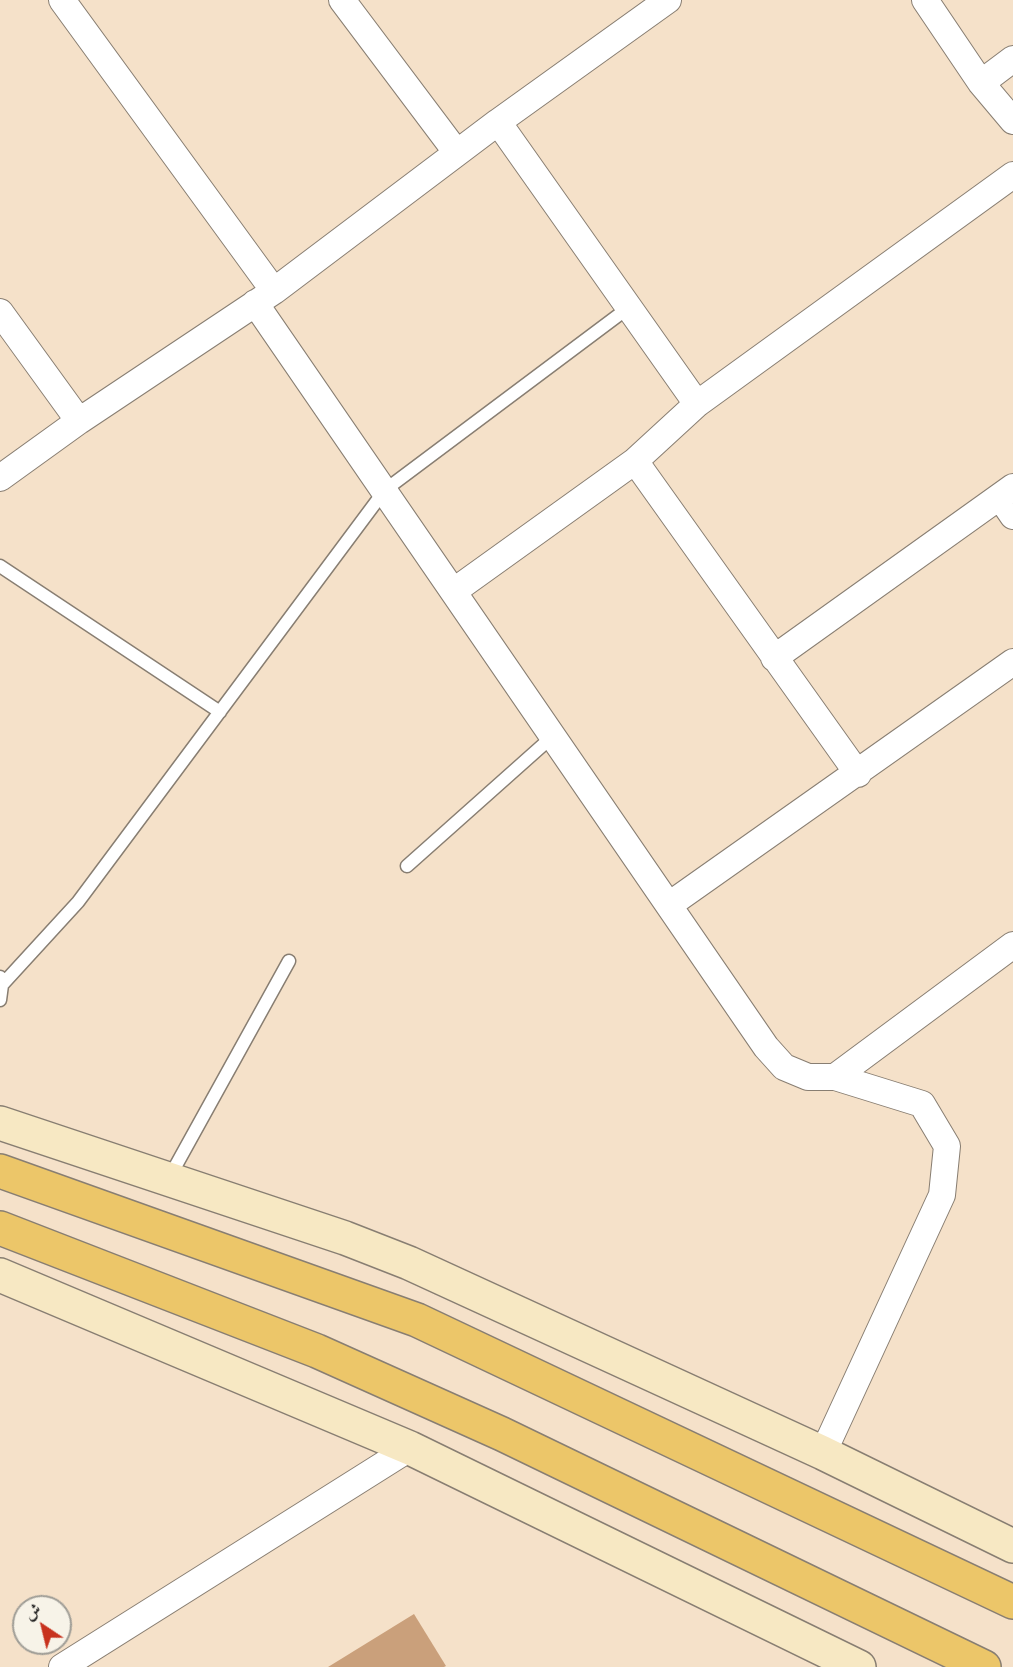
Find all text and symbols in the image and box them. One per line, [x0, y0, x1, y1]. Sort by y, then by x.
north arrow [12, 1595, 72, 1655]
text: ش [20, 1598, 45, 1625]

